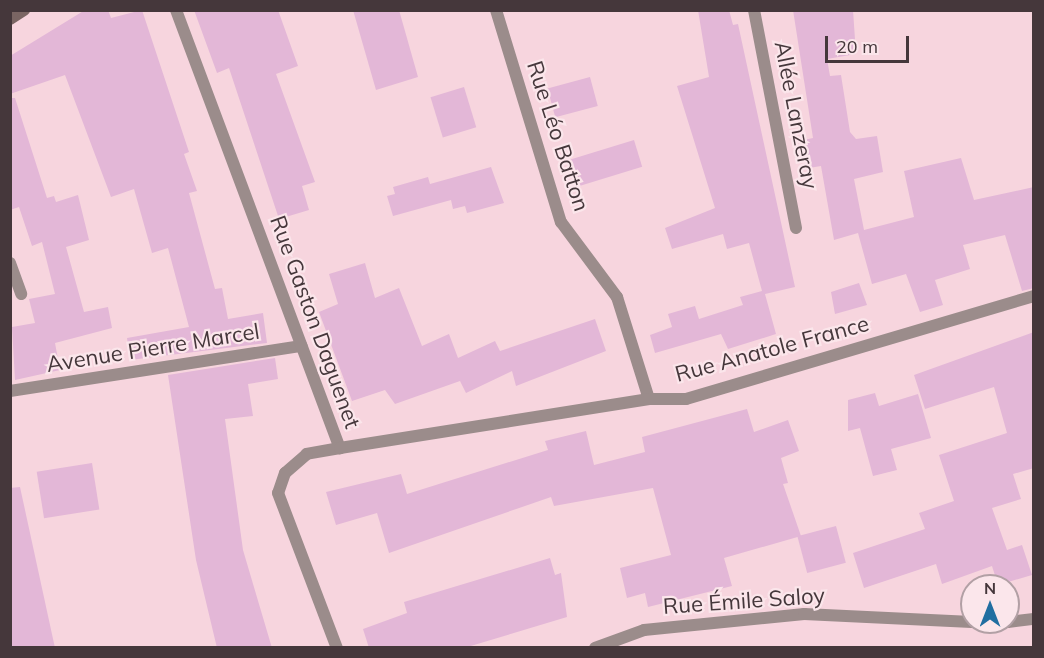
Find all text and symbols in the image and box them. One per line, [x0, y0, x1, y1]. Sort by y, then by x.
scale bar [828, 24, 912, 62]
text: 20 m [836, 35, 878, 58]
street label: Allée Lanzeray [769, 39, 823, 191]
street label: Rue Léo Batton [521, 58, 595, 214]
street label: Rue Gaston Daguenet [264, 212, 366, 432]
street label: Rue Anatole France [672, 310, 872, 388]
street label: Avenue Pierre Marcel [45, 318, 261, 378]
north arrow [960, 574, 1020, 634]
text: N [984, 578, 996, 598]
street label: Rue Émile Saloy [662, 582, 826, 620]

